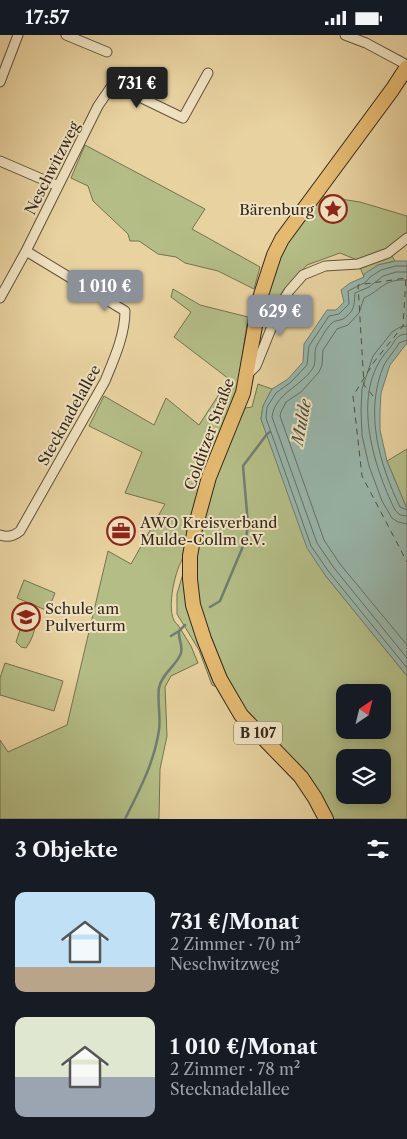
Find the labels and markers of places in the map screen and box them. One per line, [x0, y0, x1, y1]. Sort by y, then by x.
pin: 731 € [102, 67, 172, 109]
place icon: Bärenburg [318, 194, 348, 224]
place label: Bärenburg [239, 200, 314, 219]
pin: 1 010 € [59, 269, 151, 312]
pin: 629 € [245, 295, 315, 337]
place label: AWO Kreisverband Mulde-Collm e.V. [139, 513, 277, 549]
office icon: AWO Kreisverband Mulde-Collm e.V. [106, 516, 136, 546]
place label: Schule am Pulverturm [45, 599, 126, 635]
school or university icon: Schule am Pulverturm [11, 602, 41, 632]

